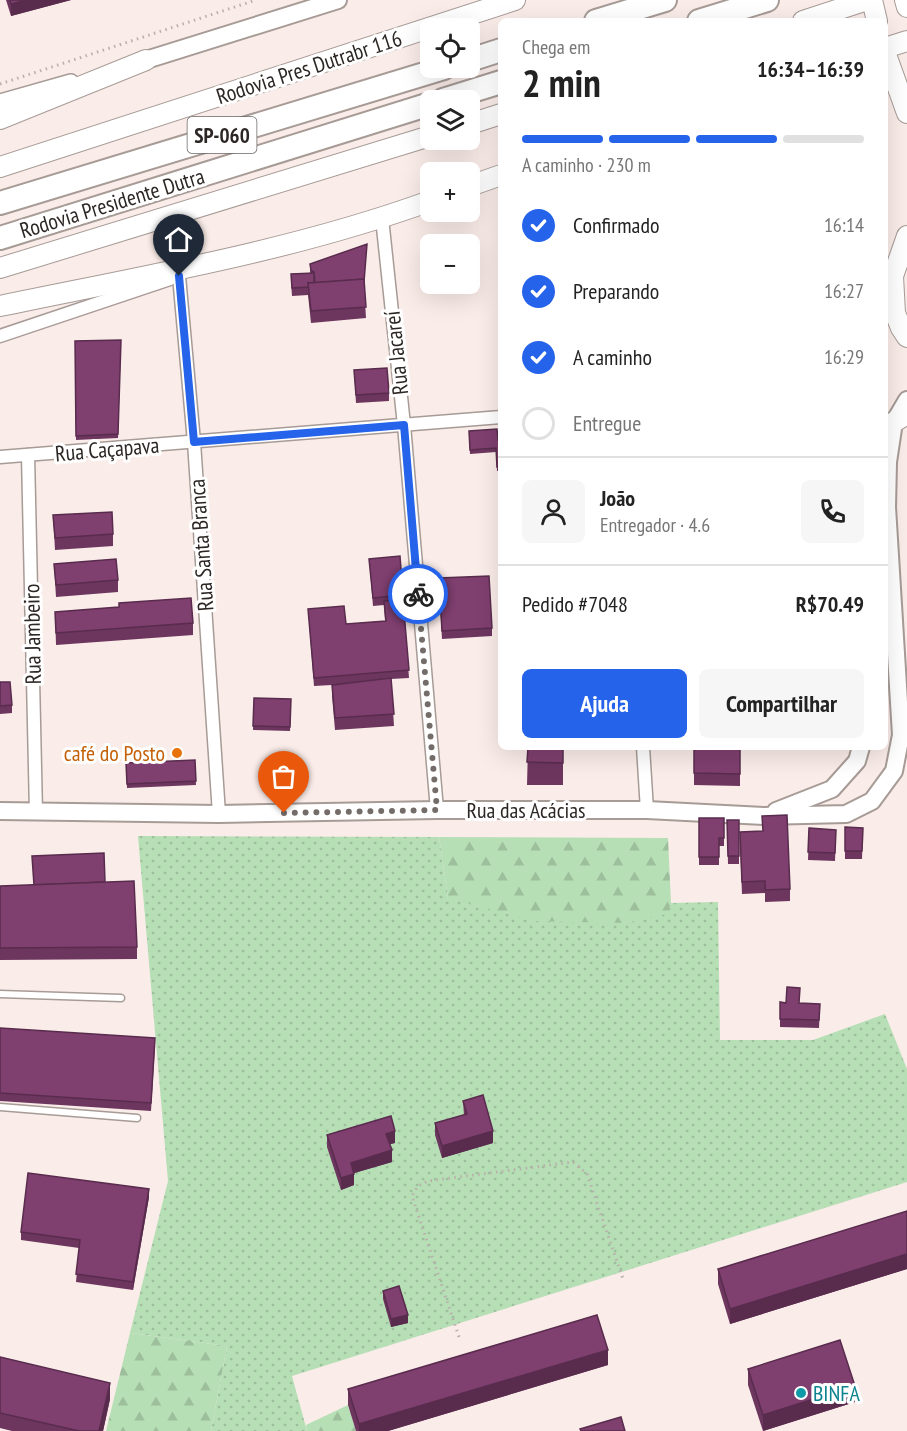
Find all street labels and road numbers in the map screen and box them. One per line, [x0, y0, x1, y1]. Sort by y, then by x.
street label: Rodovia Pres Dutrabr 116 [213, 24, 405, 110]
road number: SP-060 [188, 117, 256, 153]
street label: Rodovia Presidente Dutra [16, 162, 208, 244]
street label: Rua Jacareí [378, 309, 414, 396]
street label: Rua Caçapava [54, 430, 160, 468]
street label: Rua Santa Branca [182, 478, 220, 612]
street label: Rua Jambeiro [17, 583, 47, 685]
street label: Rua das Acácias [466, 796, 586, 824]

